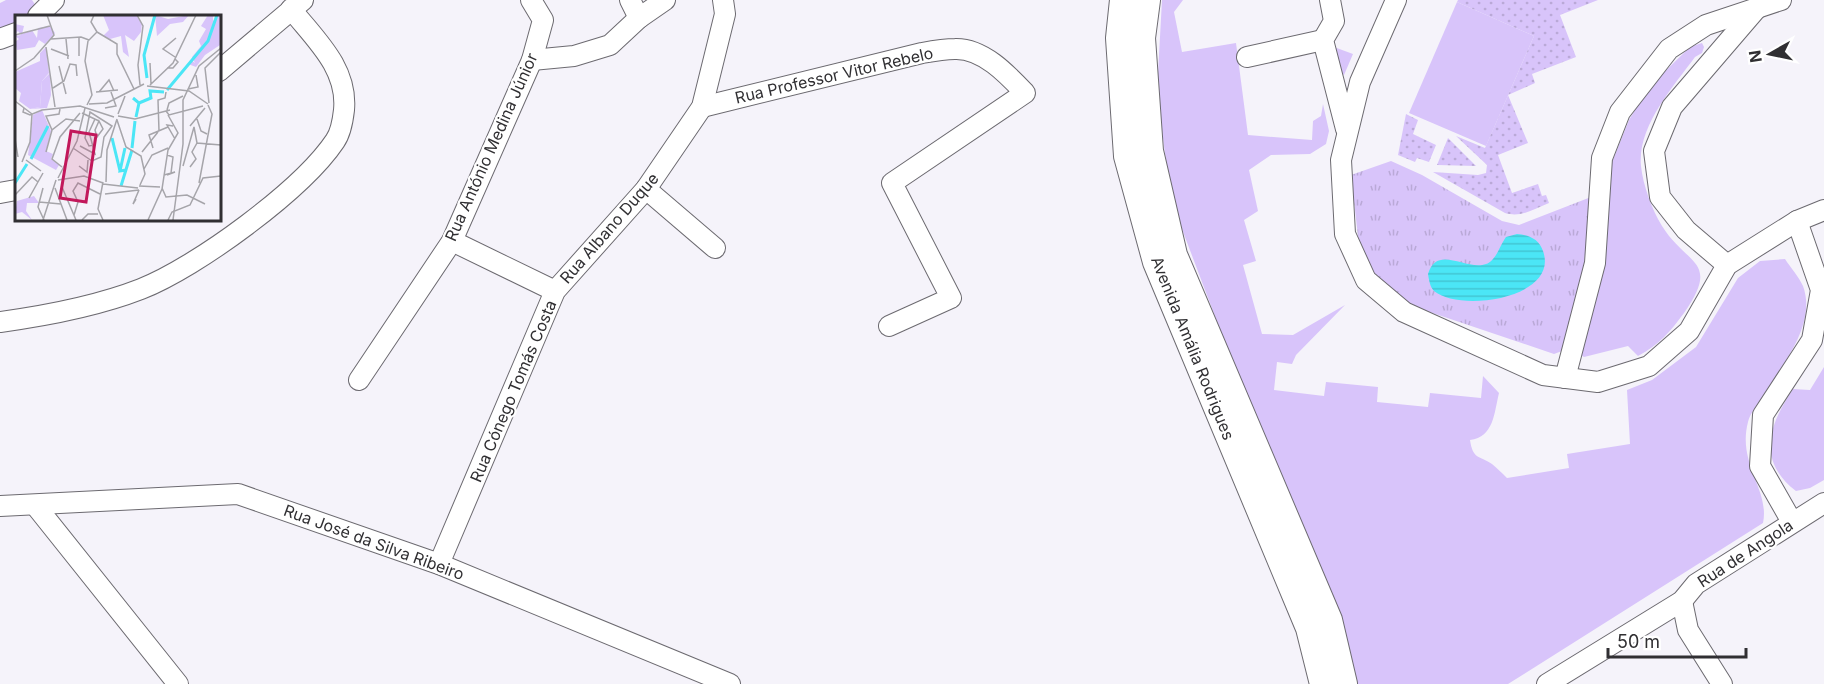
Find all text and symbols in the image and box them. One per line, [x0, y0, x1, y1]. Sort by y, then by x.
inset map [15, 15, 220, 220]
north arrow [1740, 24, 1800, 84]
street label: Rua Professor Vitor Rebelo [733, 42, 935, 108]
text: N [1744, 49, 1766, 64]
street label: Rua António Medina Júnior [440, 50, 542, 244]
street label: Rua Albano Duque [555, 169, 663, 287]
street label: Avenida Amália Rodrigues [1147, 253, 1239, 443]
street label: Rua Cónego Tomás Costa [466, 297, 560, 485]
street label: Rua José da Silva Ribeiro [281, 500, 467, 584]
street label: Rua de Angola [1694, 515, 1796, 591]
scale bar [1608, 621, 1746, 659]
text: 50 m [1617, 631, 1660, 652]

